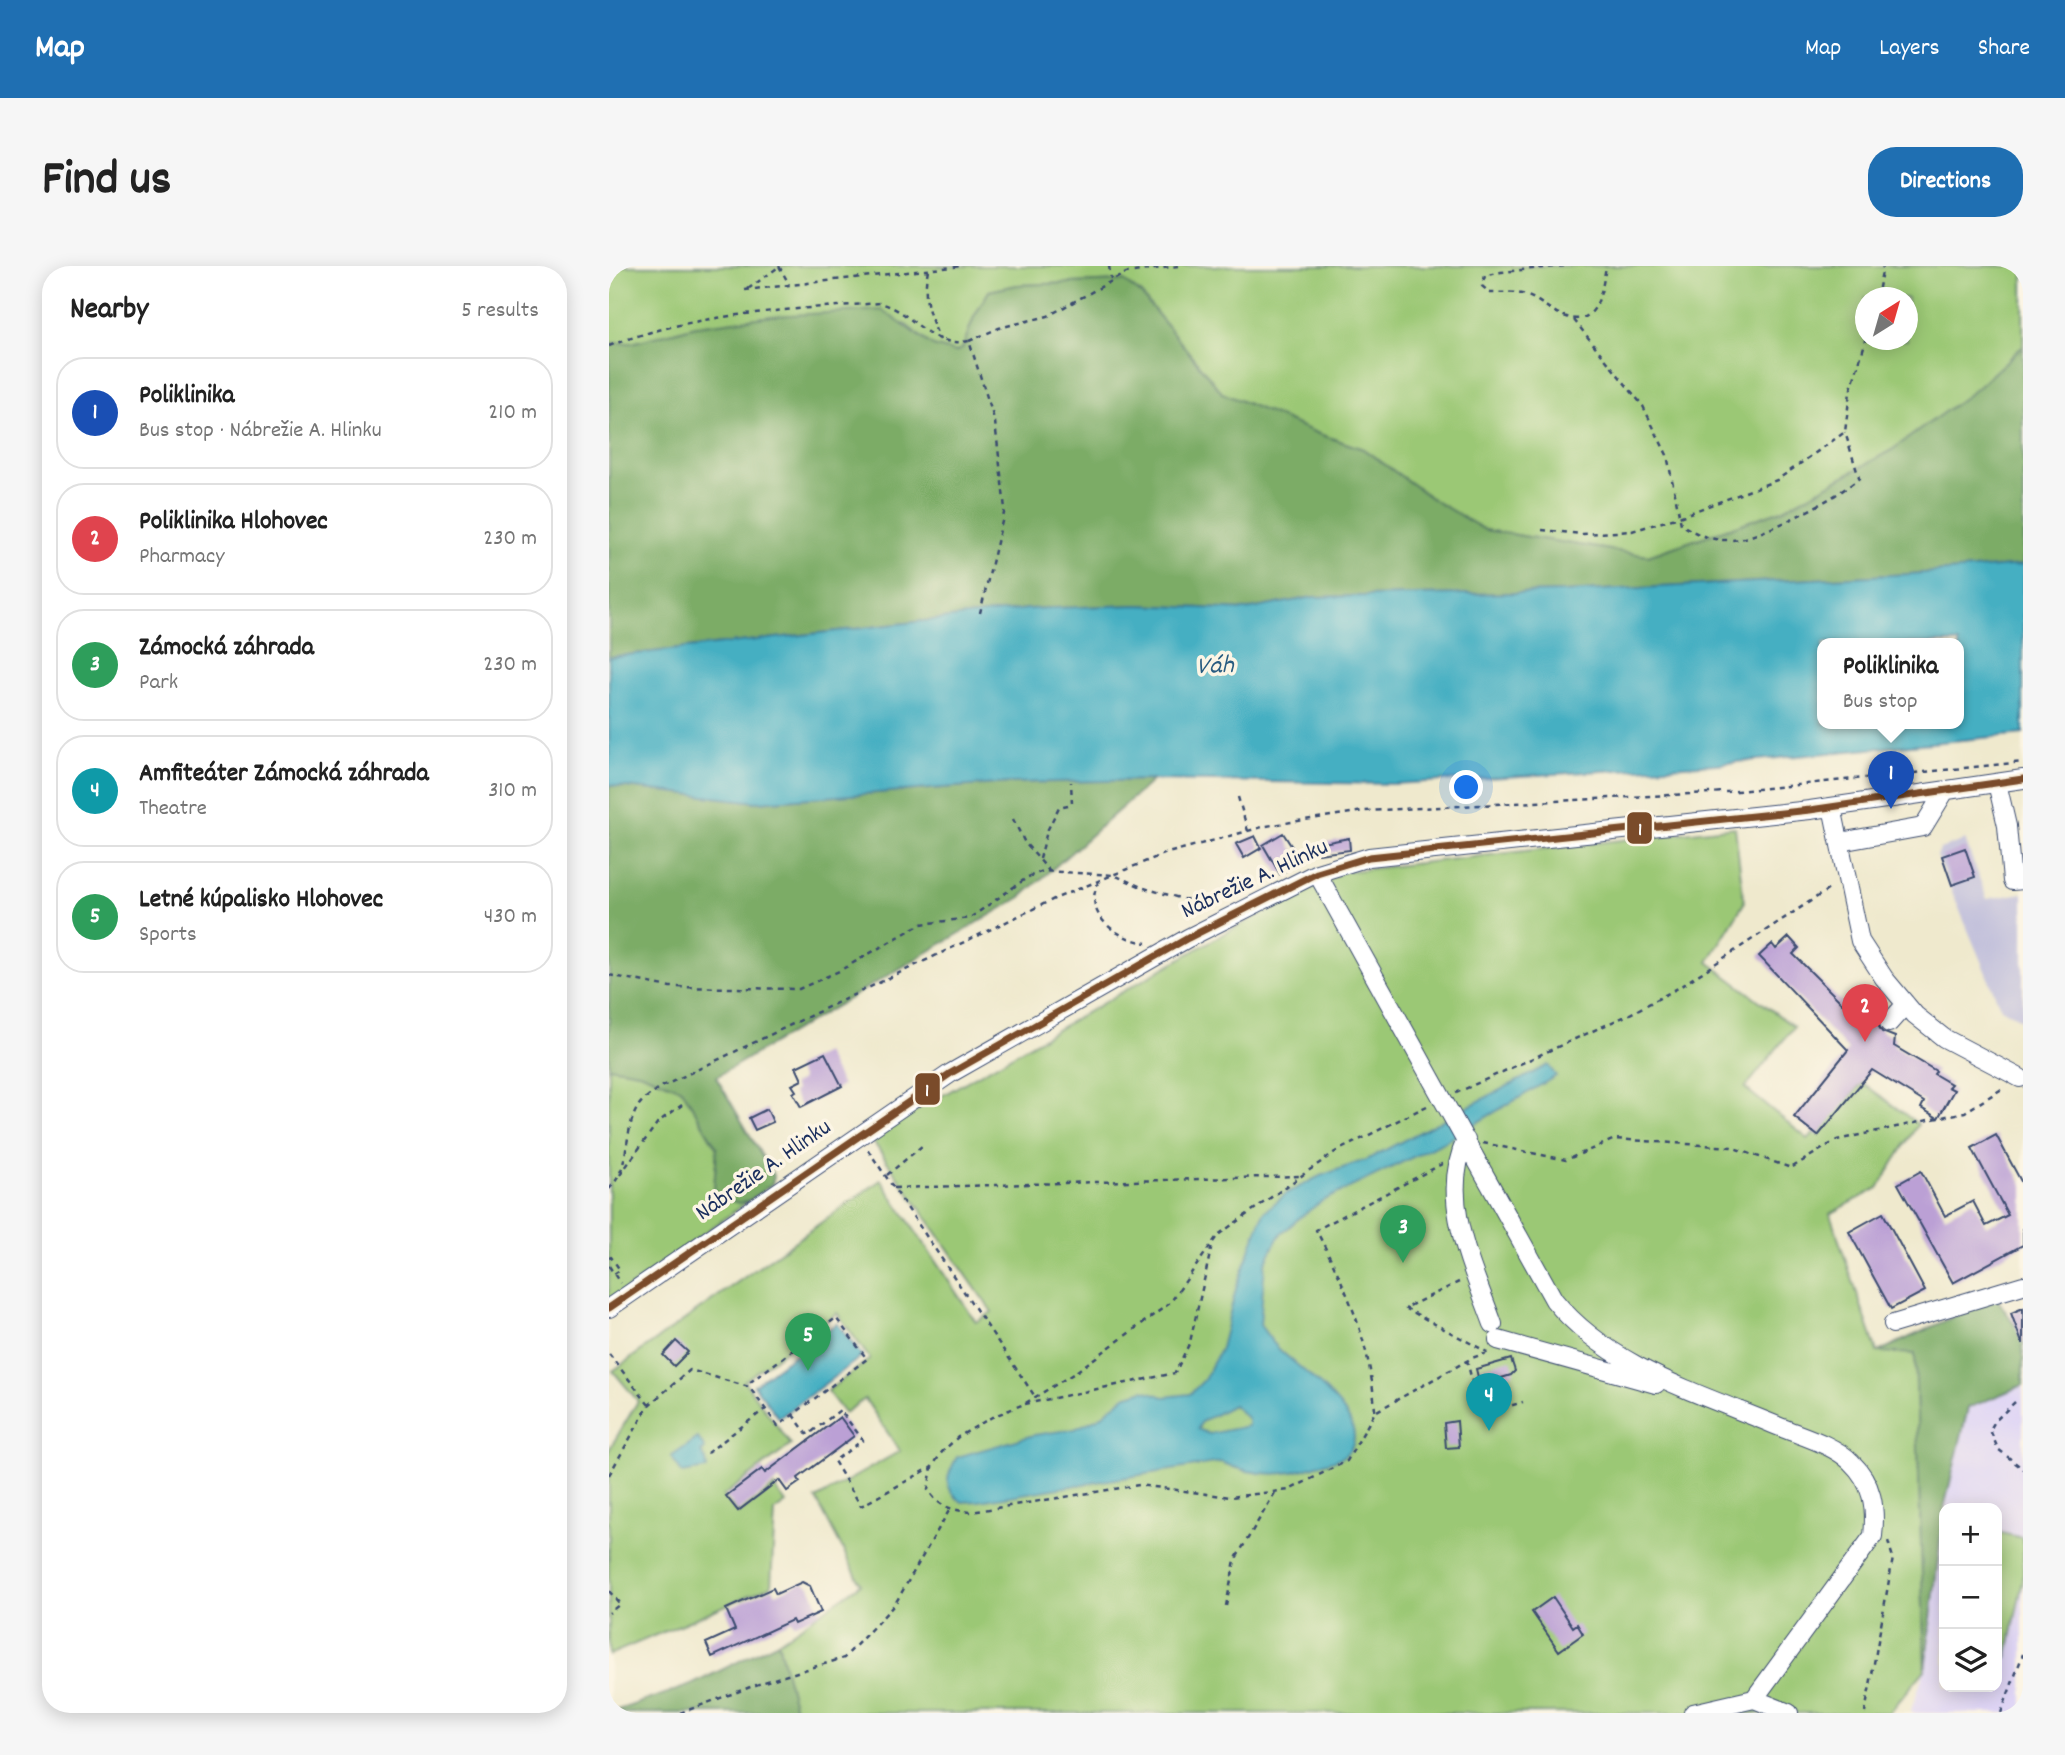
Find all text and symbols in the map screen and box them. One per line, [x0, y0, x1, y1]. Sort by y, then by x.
text: Map [35, 26, 85, 73]
text: Map [1805, 32, 1841, 66]
text: Layers [1879, 32, 1940, 66]
text: Share [1978, 32, 2030, 66]
text: Find us [42, 147, 171, 217]
button: Directions [1868, 147, 2023, 217]
north arrow [1855, 287, 1918, 350]
text: Nearby [70, 290, 148, 333]
text: 5 results [461, 295, 539, 328]
text: Poliklinika [139, 378, 235, 415]
text: 1 [92, 397, 98, 430]
text: 210 m [488, 397, 537, 430]
text: Bus stop · Nábrežie A. Hlinku [139, 415, 382, 448]
text: Poliklinika Hlohovec [139, 504, 328, 541]
text: 2 [90, 523, 100, 556]
text: 230 m [483, 523, 537, 556]
text: Pharmacy [139, 541, 224, 574]
text: Zámocká záhrada [139, 630, 314, 667]
popup [1817, 638, 1964, 729]
water label: Váh [1196, 648, 1235, 686]
text: 3 [90, 649, 100, 682]
text: 230 m [483, 649, 537, 682]
text: Poliklinika [1843, 649, 1938, 686]
text: Park [139, 667, 178, 700]
text: Bus stop [1843, 686, 1918, 719]
pin: 1 [1868, 751, 1914, 809]
text: Amfiteáter Zámocká záhrada [139, 756, 429, 793]
your location [1449, 770, 1483, 804]
text: 4 [90, 775, 100, 808]
text: 310 m [488, 775, 537, 808]
text: Theatre [139, 793, 207, 826]
line badge: 1 [1626, 811, 1653, 845]
text: 1 [1638, 818, 1642, 845]
street label: Nábrežie A. Hlinku [1176, 831, 1334, 929]
text: Letné kúpalisko Hlohovec [139, 882, 383, 919]
text: 5 [90, 901, 100, 934]
text: 430 m [484, 901, 537, 934]
text: Sports [139, 919, 197, 952]
pin: 2 [1842, 984, 1888, 1042]
line badge: 1 [914, 1072, 941, 1106]
text: 1 [925, 1079, 929, 1106]
street label: Nábrežie A. Hlinku [689, 1112, 839, 1230]
pin: 3 [1380, 1205, 1426, 1263]
pin: 5 [785, 1313, 831, 1371]
pin: 4 [1466, 1373, 1512, 1431]
map controls [1939, 1503, 2002, 1692]
button: + [1939, 1503, 2002, 1566]
button: − [1939, 1566, 2002, 1629]
button: layers [1939, 1629, 2002, 1692]

